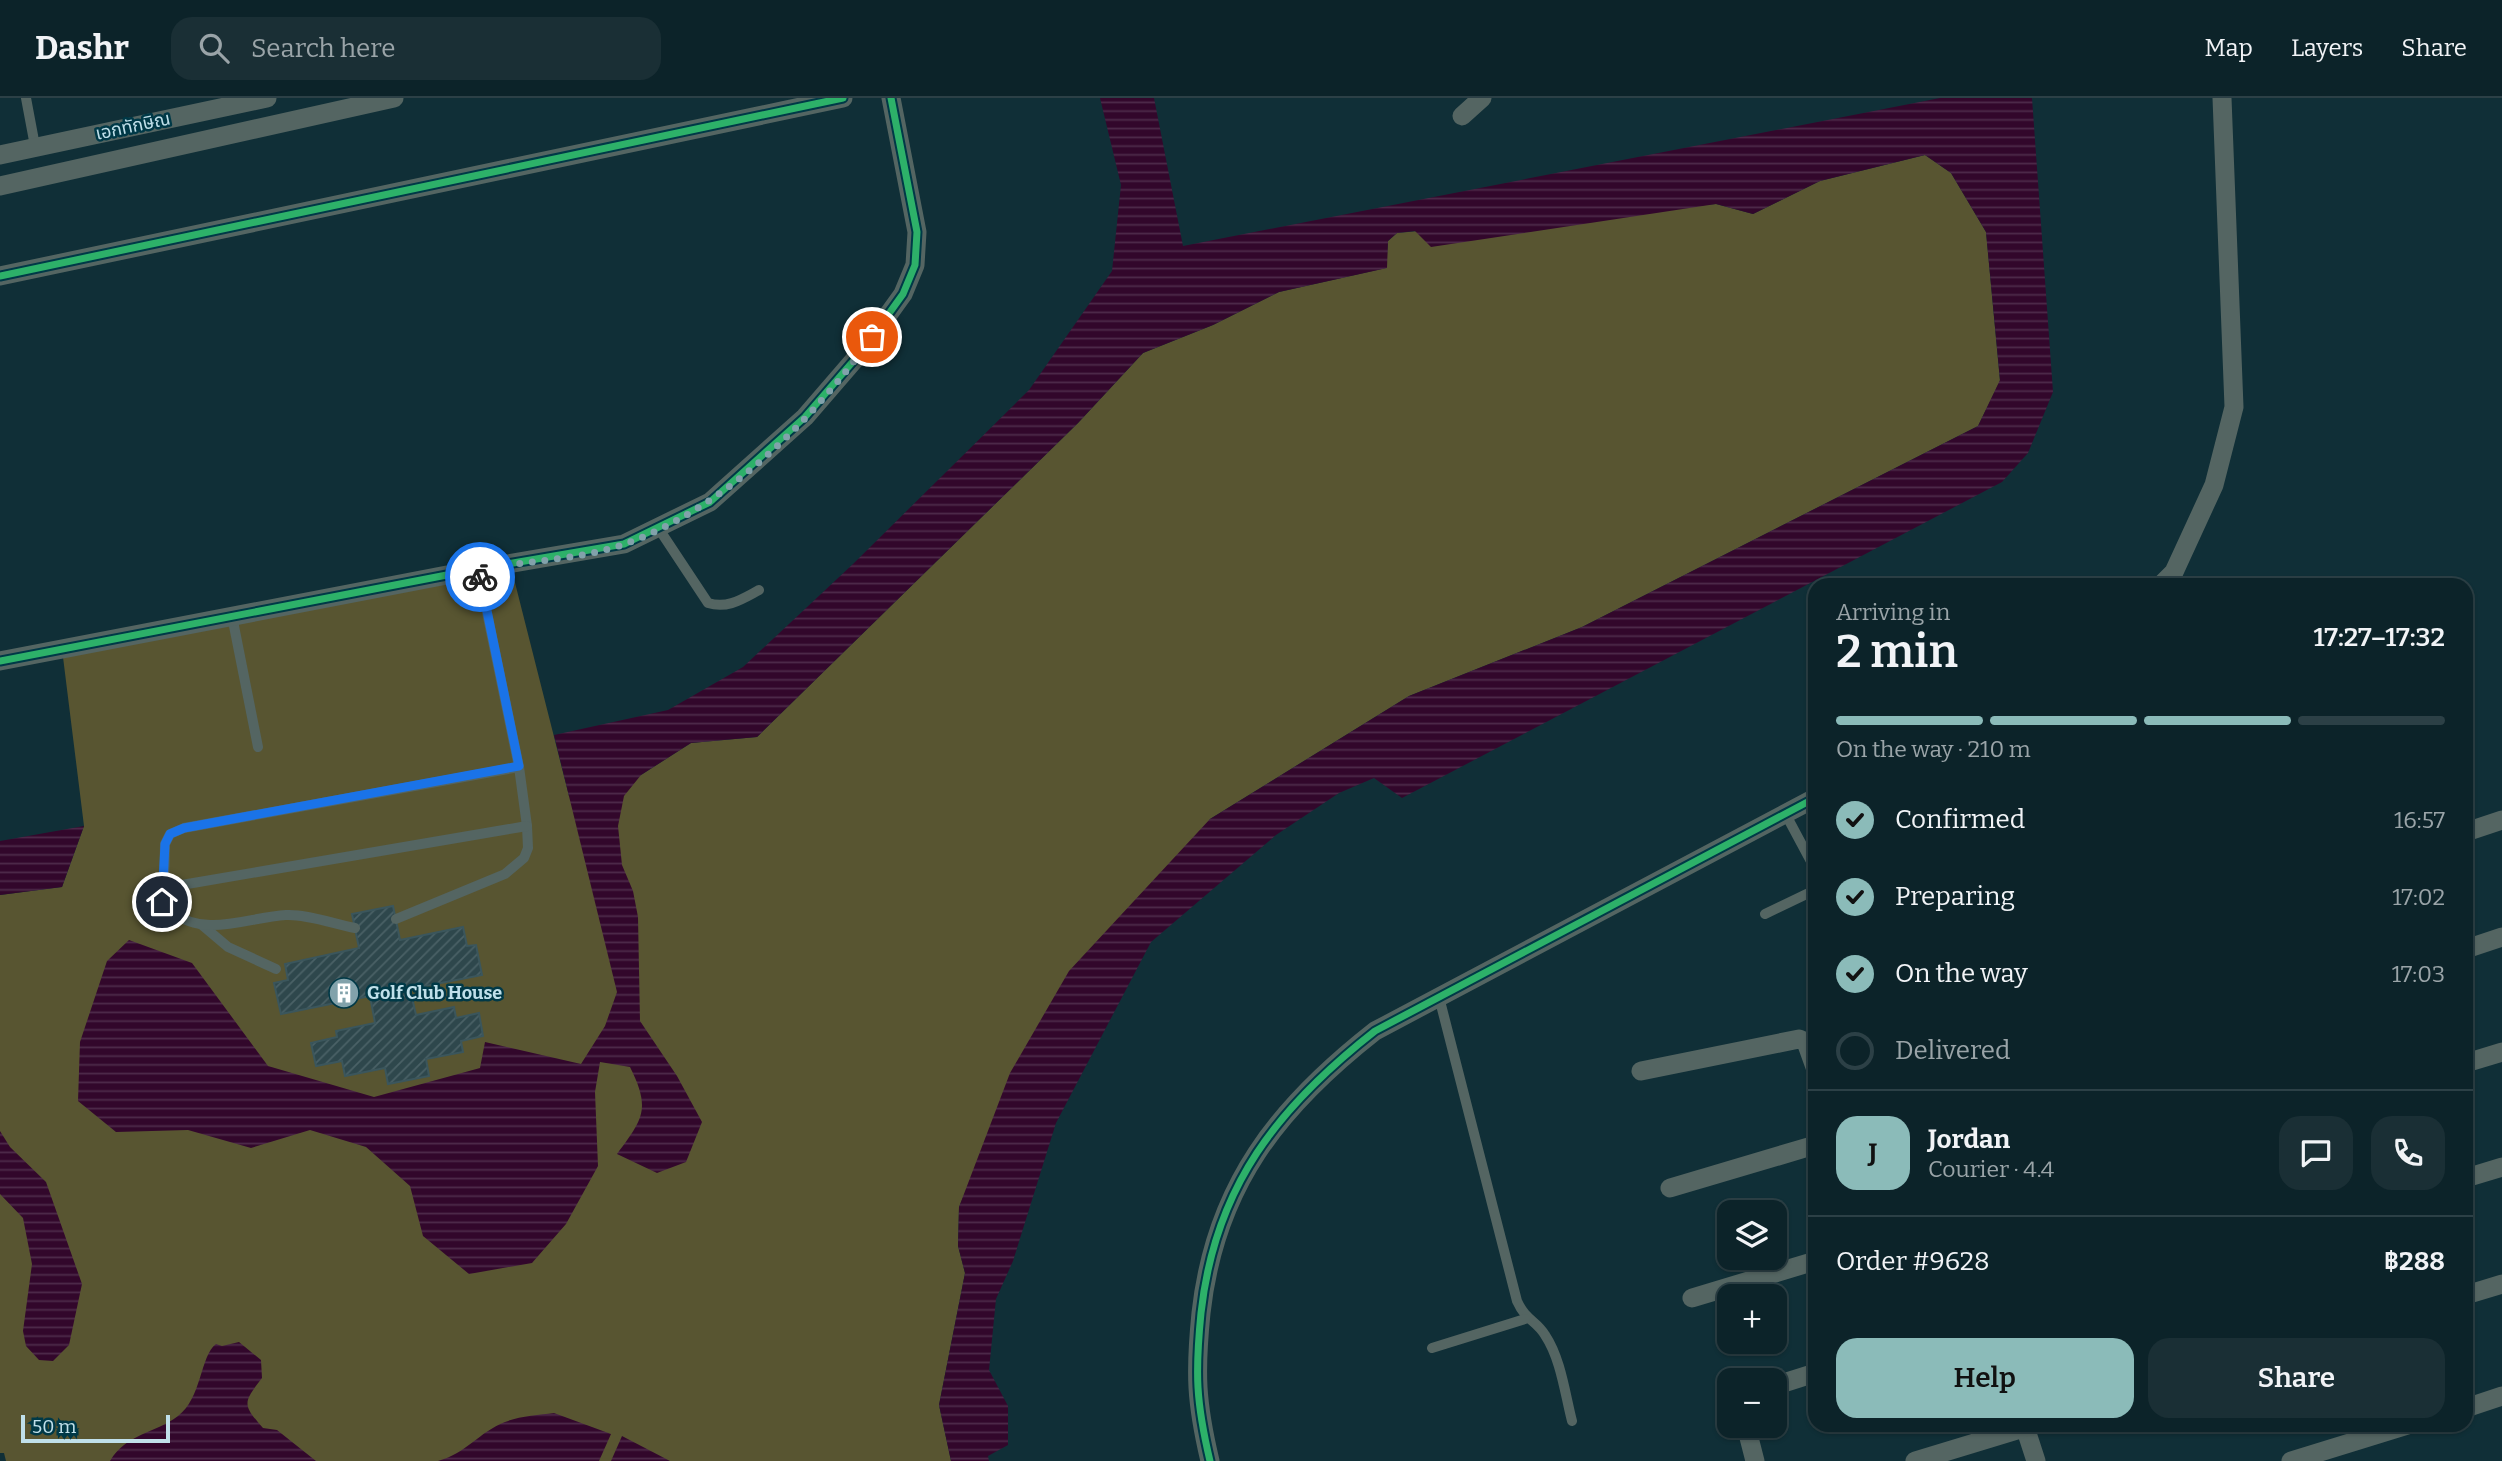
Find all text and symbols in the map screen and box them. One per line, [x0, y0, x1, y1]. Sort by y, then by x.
search box [171, 17, 661, 80]
text: Dashr [35, 28, 129, 68]
icon: search [195, 29, 233, 67]
text: Search here [251, 33, 395, 64]
text: Map [2205, 34, 2253, 62]
text: Layers [2291, 34, 2363, 62]
text: Share [2401, 34, 2467, 62]
street label: เอกทักษิณ [94, 107, 172, 145]
pin [842, 307, 902, 367]
icon: bag [853, 318, 891, 356]
courier [445, 542, 515, 612]
icon: bike [461, 558, 499, 596]
text: Arriving in [1836, 598, 1950, 626]
text: 17:27–17:32 [2313, 622, 2445, 653]
text: 2 min [1836, 624, 1958, 679]
text: On the way · 210 m [1836, 735, 2031, 763]
icon: check [1836, 801, 1874, 839]
text: Confirmed [1895, 804, 2025, 835]
text: 16:57 [2394, 806, 2445, 834]
pin [132, 872, 192, 932]
icon: check [1836, 878, 1874, 916]
text: Preparing [1895, 881, 2015, 912]
icon: home [143, 883, 181, 921]
text: 17:02 [2392, 883, 2445, 911]
icon: check [1836, 955, 1874, 993]
text: On the way [1895, 958, 2028, 989]
text: 17:03 [2392, 960, 2445, 988]
building icon: Golf Club House [327, 976, 361, 1010]
place label: Golf Club House [367, 982, 502, 1004]
text: Delivered [1895, 1035, 2010, 1066]
button: chat [2279, 1116, 2353, 1190]
button: phone [2371, 1116, 2445, 1190]
text: Jordan [1928, 1124, 2010, 1155]
text: J [1869, 1138, 1877, 1169]
text: Courier · 4.4 [1928, 1155, 2054, 1183]
map controls [1717, 1200, 1787, 1438]
button: layers [1717, 1200, 1787, 1270]
text: Order #9628 [1836, 1246, 1990, 1277]
text: ฿288 [2384, 1246, 2445, 1277]
button: + [1717, 1284, 1787, 1354]
button: Help [1836, 1338, 2134, 1418]
button: Share [2148, 1338, 2445, 1418]
button: − [1717, 1368, 1787, 1438]
scale bar [21, 1412, 170, 1444]
text: 50 m [32, 1415, 76, 1438]

